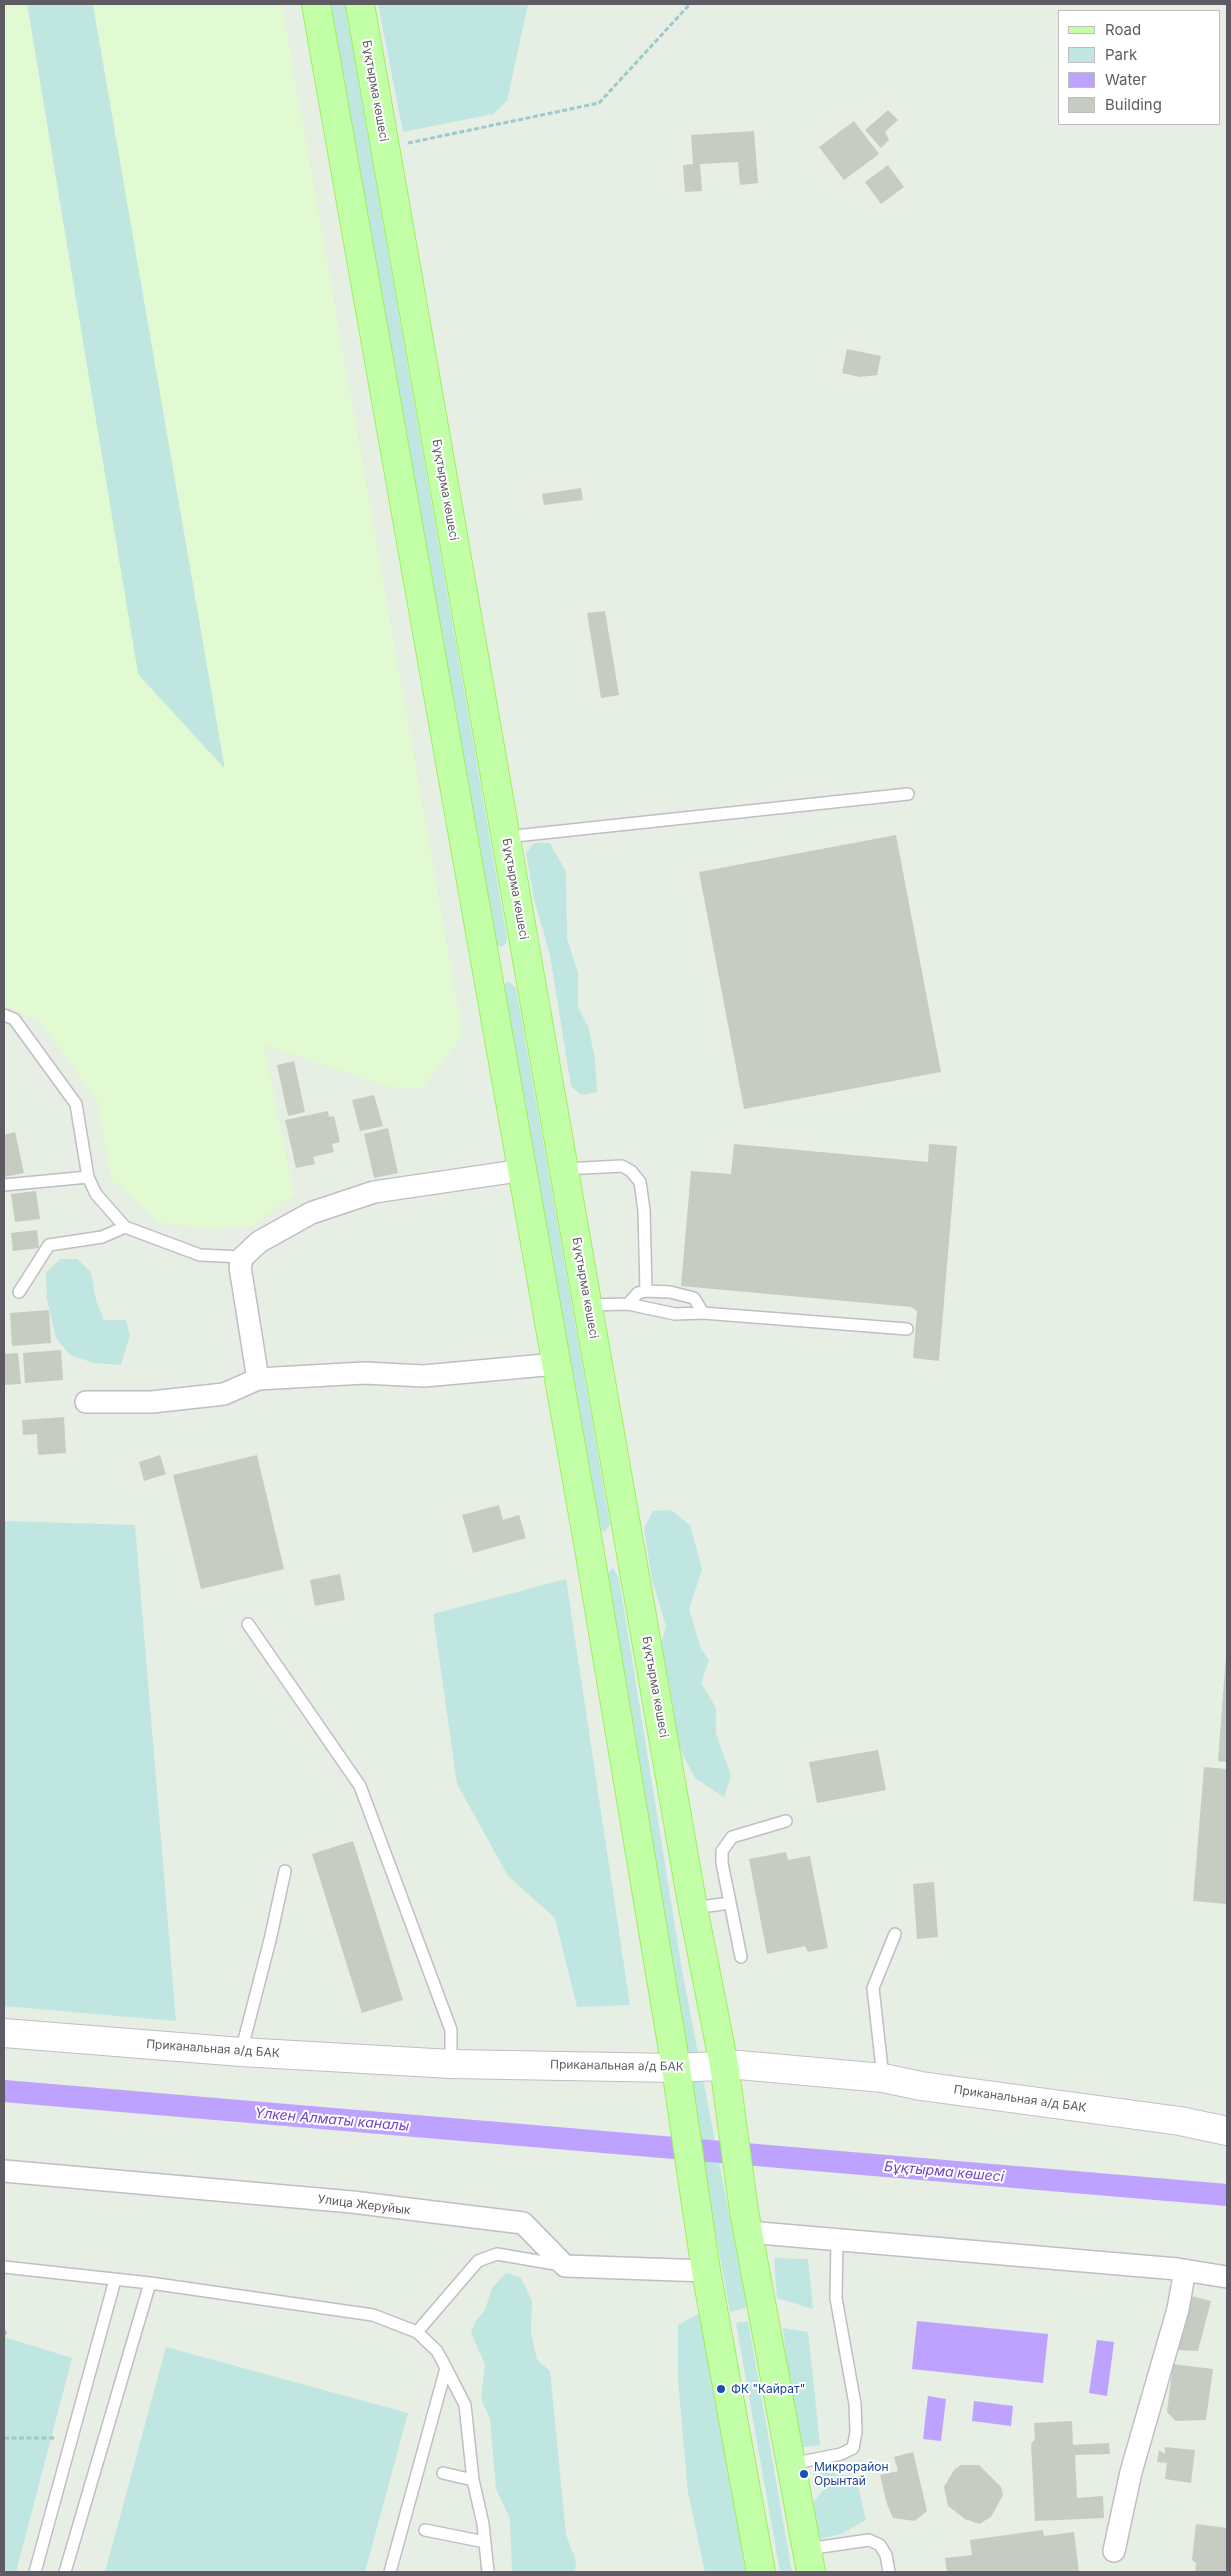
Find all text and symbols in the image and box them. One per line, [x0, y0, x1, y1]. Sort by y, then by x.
legend [1058, 10, 1221, 125]
text: Road [1105, 20, 1141, 39]
street label: Бұқтырма көшесі [359, 39, 391, 143]
text: Park [1105, 45, 1137, 64]
text: Water [1105, 70, 1147, 89]
text: Building [1105, 95, 1162, 114]
street label: Бұқтырма көшесі [429, 438, 461, 542]
street label: Бұқтырма көшесі [499, 837, 531, 941]
street label: Бұқтырма көшесі [569, 1236, 601, 1340]
street label: Бұқтырма көшесі [639, 1635, 671, 1739]
street label: Приканальная а/д БАК [146, 2037, 280, 2061]
street label: Приканальная а/д БАК [550, 2058, 684, 2074]
street label: Приканальная а/д БАК [953, 2083, 1087, 2115]
water label: Үлкен Алматы каналы [254, 2105, 410, 2135]
water label: Бұқтырма көшесі [883, 2158, 1005, 2186]
street label: Улица Жеруйык [317, 2192, 411, 2218]
place label: ФК "Кайрат" [731, 2382, 805, 2396]
marker: ФК "Кайрат" [715, 2383, 727, 2395]
place label: Микрорайон Орынтай [814, 2460, 889, 2488]
marker: Микрорайон Орынтай [798, 2468, 810, 2480]

